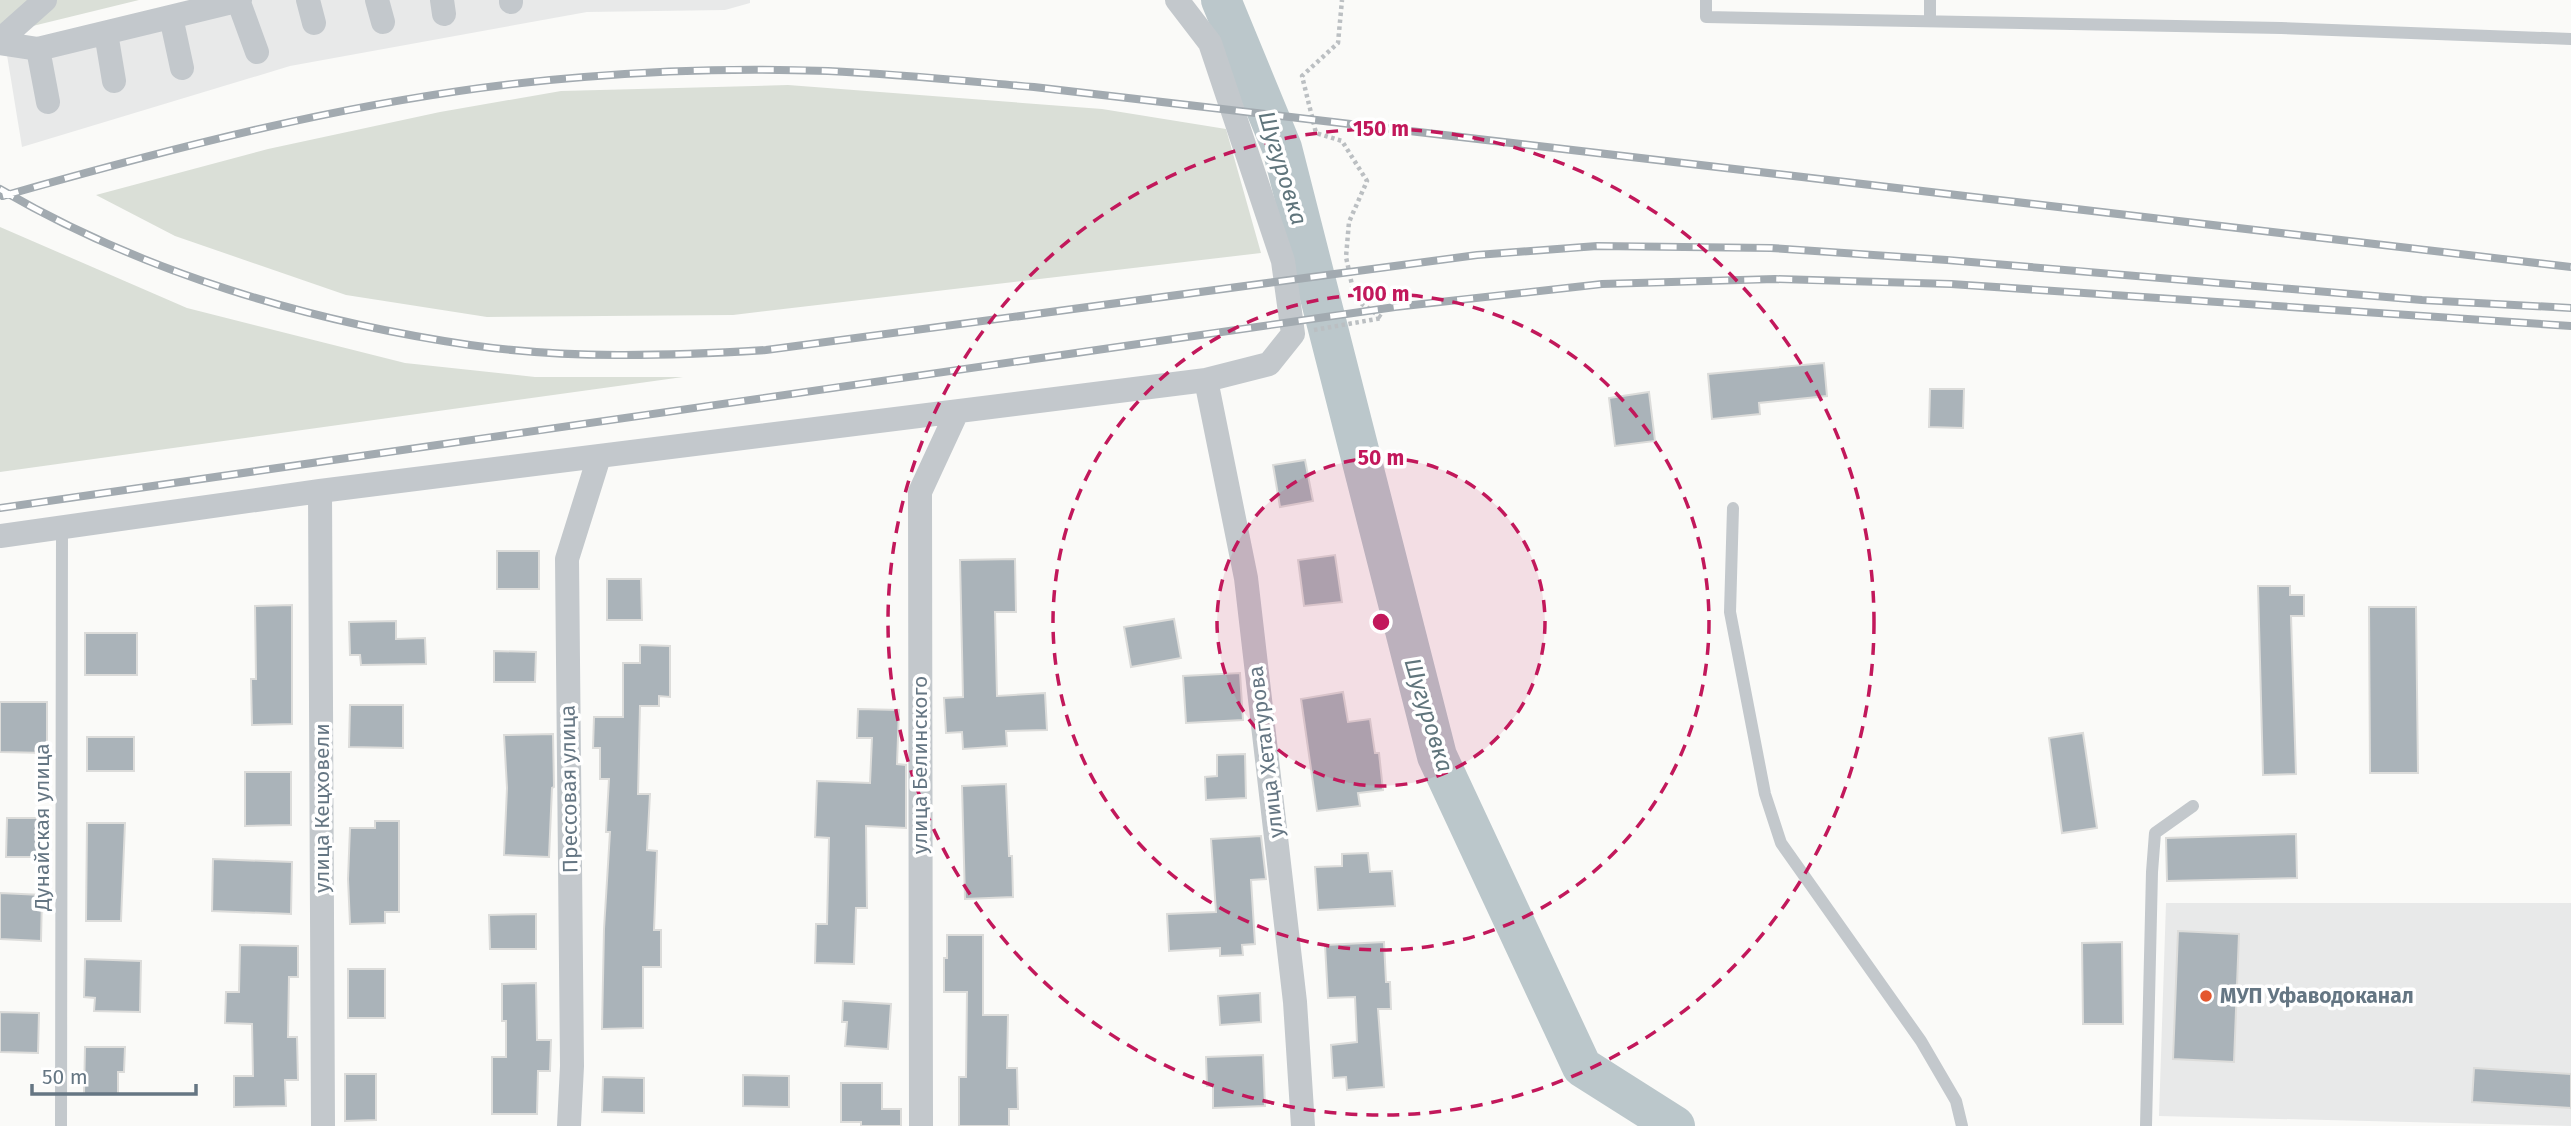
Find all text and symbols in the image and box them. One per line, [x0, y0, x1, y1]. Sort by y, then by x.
water label: Шугуровка [1252, 108, 1314, 228]
text: 150 m [1353, 116, 1409, 142]
text: 100 m [1352, 281, 1410, 307]
text: 50 m [1358, 445, 1404, 471]
centre of rings [1369, 610, 1393, 634]
water label: Шугуровка [1398, 655, 1460, 775]
street label: улица Хетагурова [1243, 664, 1289, 840]
street label: улица Белинского [907, 676, 933, 854]
street label: Прессовая улица [555, 705, 583, 873]
street label: улица Кецховели [309, 723, 335, 893]
street label: Дунайская улица [29, 743, 55, 912]
place label: МУП Уфаводоканал [2220, 983, 2414, 1009]
marker: МУП Уфаводоканал [2198, 988, 2214, 1004]
scale bar [32, 1052, 196, 1096]
text: 50 m [42, 1064, 88, 1090]

